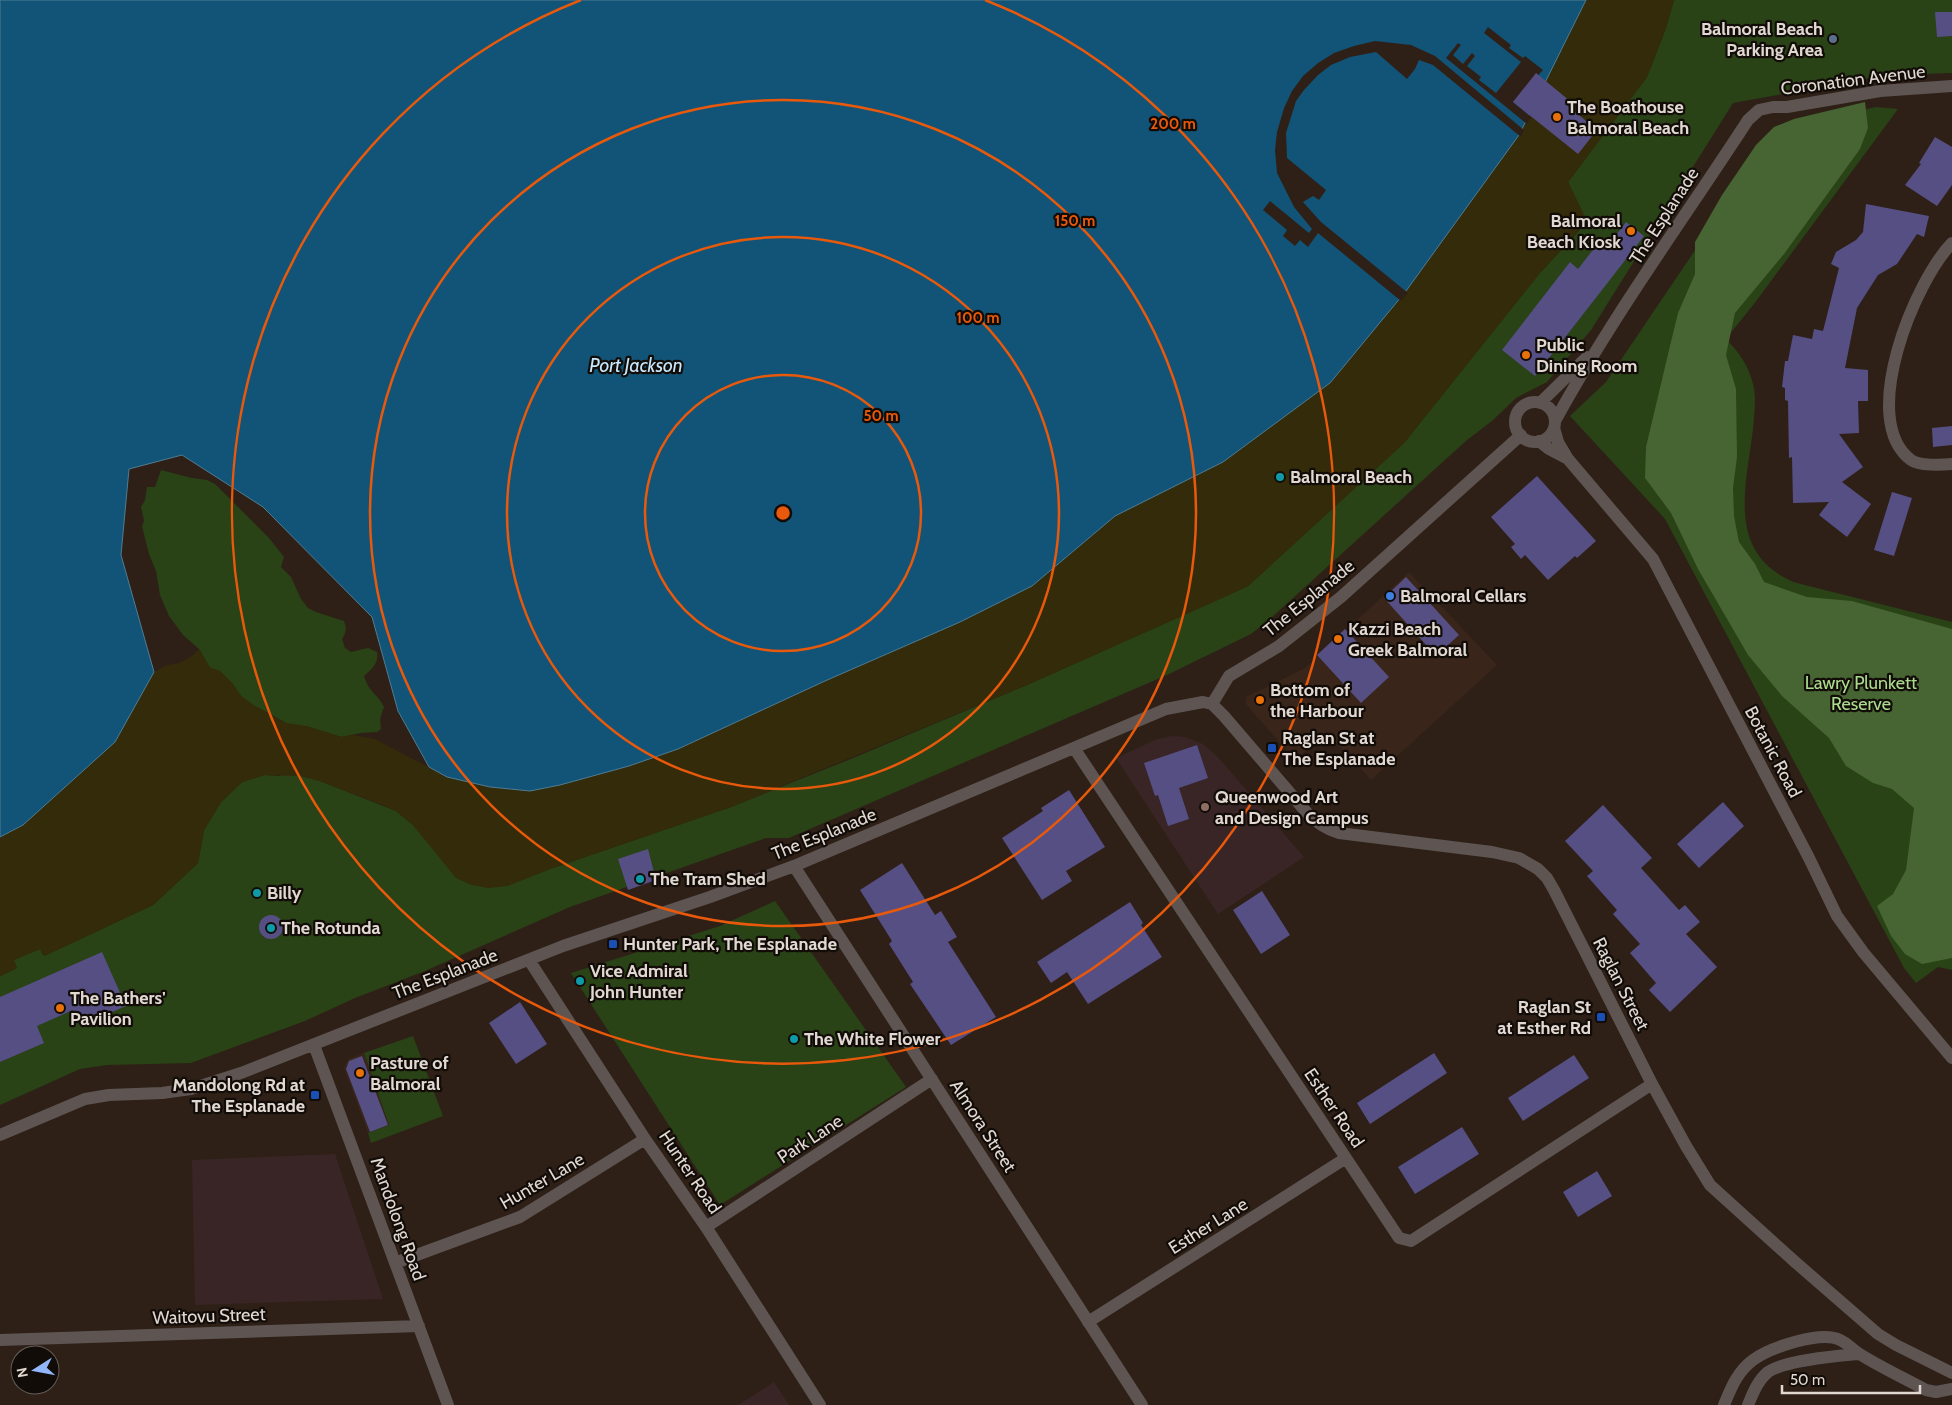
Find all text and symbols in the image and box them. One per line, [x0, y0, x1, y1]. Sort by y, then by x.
place label: Balmoral Beach Parking Area [1701, 18, 1823, 61]
marker: Balmoral Beach Parking Area [1827, 33, 1839, 45]
street label: Coronation Avenue [1779, 60, 1927, 100]
place label: The Boathouse Balmoral Beach [1567, 96, 1689, 139]
marker: The Boathouse Balmoral Beach [1551, 111, 1563, 123]
text: 200 m [1150, 115, 1196, 133]
street label: The Esplanade [1625, 164, 1703, 268]
place label: Balmoral Beach Kiosk [1527, 210, 1621, 253]
text: 150 m [1055, 212, 1095, 230]
marker: Balmoral Beach Kiosk [1625, 225, 1637, 237]
text: 100 m [956, 309, 1000, 327]
place label: Public Dining Room [1536, 334, 1638, 377]
marker: Public Dining Room [1520, 349, 1532, 361]
water label: Port Jackson [589, 354, 683, 377]
text: 50 m [863, 407, 899, 425]
place label: Balmoral Beach [1290, 466, 1412, 488]
marker: Balmoral Beach [1274, 471, 1286, 483]
centre of rings [774, 504, 792, 522]
street label: The Esplanade [1259, 555, 1359, 641]
place label: Balmoral Cellars [1400, 585, 1527, 607]
marker: Balmoral Cellars [1384, 590, 1396, 602]
place label: Kazzi Beach Greek Balmoral [1348, 618, 1468, 661]
marker: Kazzi Beach Greek Balmoral [1332, 633, 1344, 645]
park label: Lawry Plunkett Reserve [1805, 672, 1917, 715]
place label: Bottom of the Harbour [1270, 679, 1364, 722]
marker: Bottom of the Harbour [1254, 694, 1266, 706]
street label: Botanic Road [1740, 703, 1806, 801]
place label: Raglan St at The Esplanade [1282, 727, 1395, 770]
marker: Raglan St at The Esplanade [1266, 742, 1278, 754]
place label: Queenwood Art and Design Campus [1215, 786, 1369, 829]
marker: Queenwood Art and Design Campus [1199, 801, 1211, 813]
street label: The Esplanade [769, 803, 879, 865]
place label: The Tram Shed [650, 868, 766, 890]
marker: The Tram Shed [634, 873, 646, 885]
place label: Billy [267, 882, 302, 904]
marker: Billy [251, 887, 263, 899]
place label: The Rotunda [281, 917, 381, 939]
marker: The Rotunda [265, 922, 277, 934]
place label: Hunter Park, The Esplanade [623, 933, 837, 955]
street label: Raglan Street [1588, 934, 1654, 1034]
marker: Hunter Park, The Esplanade [607, 938, 619, 950]
street label: The Esplanade [389, 944, 501, 1004]
place label: Vice Admiral John Hunter [589, 960, 688, 1003]
marker: Vice Admiral John Hunter [574, 975, 586, 987]
place label: The Bathers' Pavilion [70, 987, 165, 1030]
place label: Raglan St at Esther Rd [1498, 996, 1591, 1039]
marker: The Bathers' Pavilion [54, 1002, 66, 1014]
marker: Raglan St at Esther Rd [1595, 1011, 1607, 1023]
place label: The White Flower [804, 1028, 941, 1050]
marker: The White Flower [788, 1033, 800, 1045]
place label: Pasture of Balmoral [370, 1052, 449, 1095]
street label: Esther Road [1299, 1064, 1369, 1152]
marker: Pasture of Balmoral [354, 1067, 366, 1079]
place label: Mandolong Rd at The Esplanade [173, 1074, 305, 1117]
street label: Almora Street [945, 1076, 1021, 1176]
marker: Mandolong Rd at The Esplanade [309, 1089, 321, 1101]
street label: Park Lane [773, 1110, 847, 1168]
street label: Hunter Road [654, 1126, 726, 1218]
street label: Hunter Lane [496, 1148, 588, 1214]
street label: Mandolong Road [366, 1154, 430, 1284]
street label: Esther Lane [1164, 1193, 1252, 1259]
street label: Waitovu Street [152, 1303, 266, 1329]
north arrow [10, 1345, 60, 1395]
scale bar [1782, 1362, 1920, 1394]
text: N [12, 1366, 32, 1379]
text: 50 m [1790, 1371, 1825, 1389]

